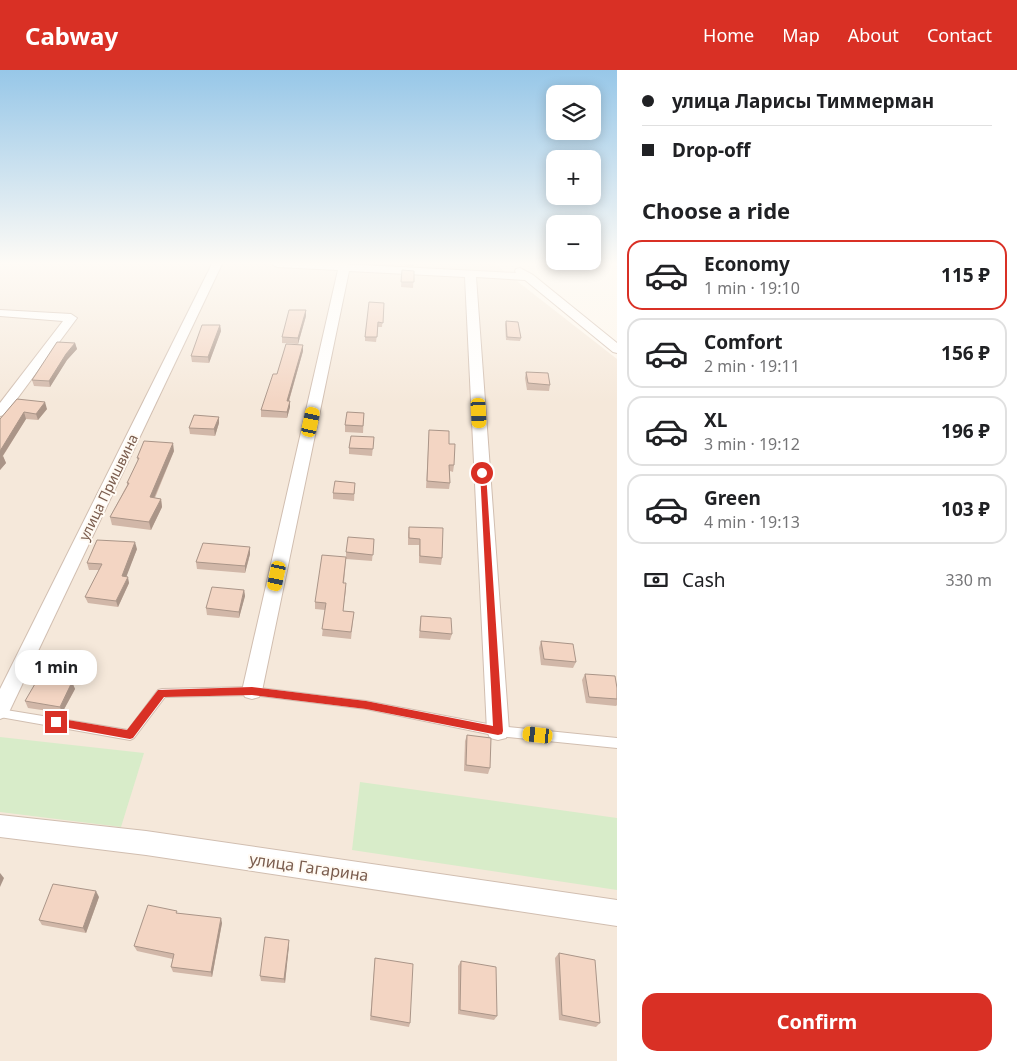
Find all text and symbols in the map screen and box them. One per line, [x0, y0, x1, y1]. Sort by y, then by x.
text: Cabway [25, 19, 118, 52]
text: Home [703, 23, 754, 47]
text: Map [782, 23, 820, 47]
text: About [848, 23, 899, 47]
text: Contact [927, 23, 992, 47]
map controls [546, 85, 601, 270]
button: layers [546, 85, 601, 140]
text: улица Ларисы Тиммерман [672, 88, 934, 114]
text: Drop-off [672, 137, 751, 163]
button: + [546, 150, 601, 205]
text: Choose a ride [642, 195, 790, 225]
button: − [546, 215, 601, 270]
text: Economy [704, 251, 790, 277]
icon: car [644, 253, 689, 298]
text: 115 ₽ [941, 262, 990, 288]
text: 1 min · 19:10 [704, 277, 800, 299]
text: Comfort [704, 329, 783, 355]
icon: car [644, 331, 689, 376]
text: 156 ₽ [941, 340, 990, 366]
text: 2 min · 19:11 [704, 355, 800, 377]
car [470, 398, 487, 428]
car [300, 406, 321, 438]
text: XL [704, 407, 727, 433]
icon: car [644, 409, 689, 454]
text: 196 ₽ [941, 418, 990, 444]
street label: улица Пришвина [74, 431, 142, 543]
text: 3 min · 19:12 [704, 433, 800, 455]
route start [471, 462, 493, 484]
text: Green [704, 485, 761, 511]
icon: car [644, 487, 689, 532]
text: 103 ₽ [941, 496, 990, 522]
text: 4 min · 19:13 [704, 511, 800, 533]
car [266, 560, 287, 592]
icon: cash [642, 566, 670, 594]
text: Cash [682, 567, 726, 593]
text: 330 m [945, 569, 992, 591]
callout: 1 min [15, 650, 97, 684]
text: 1 min [34, 656, 78, 678]
route end [45, 711, 67, 733]
car [522, 726, 553, 744]
street label: улица Гагарина [248, 848, 370, 886]
button: Confirm [642, 993, 992, 1051]

